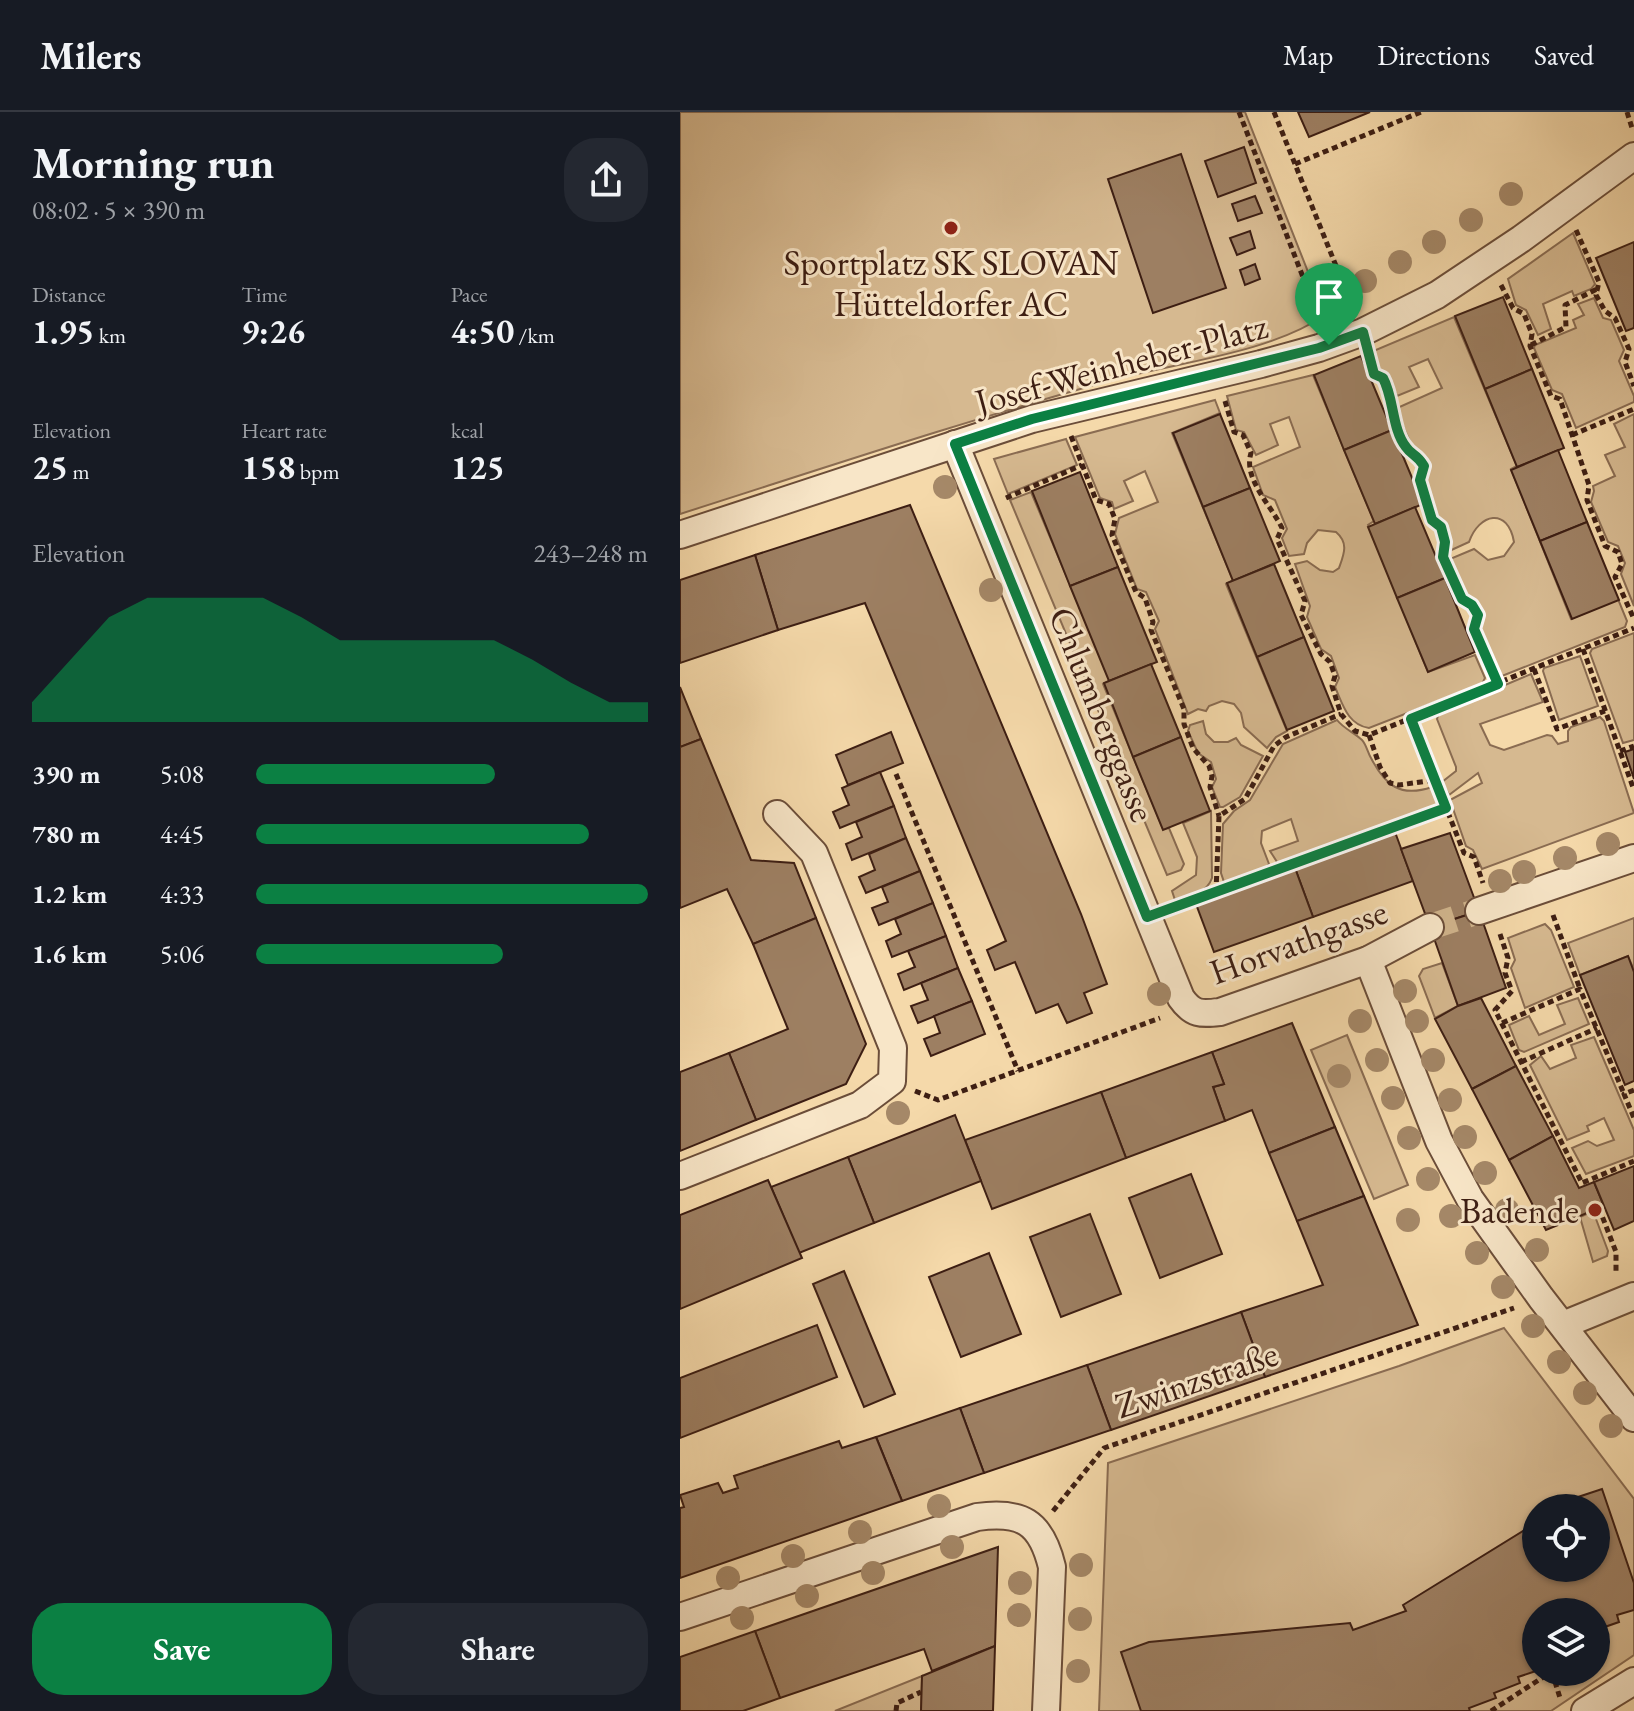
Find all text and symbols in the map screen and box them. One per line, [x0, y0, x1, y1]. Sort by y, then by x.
text: Milers [40, 31, 142, 80]
text: Map [1283, 37, 1333, 73]
text: Directions [1377, 37, 1490, 73]
text: Saved [1534, 37, 1594, 73]
text: Morning run [32, 134, 274, 191]
button: share [564, 138, 648, 222]
text: 08:02 · 5 × 390 m [32, 193, 205, 227]
marker: Sportplatz SK SLOVAN Hütteldorfer AC [942, 219, 960, 237]
place label: Sportplatz SK SLOVAN Hütteldorfer AC [783, 239, 1119, 327]
pin [1295, 263, 1363, 345]
icon: arrive [1307, 275, 1351, 319]
text: Distance [32, 280, 105, 309]
text: Time [241, 280, 287, 309]
text: Pace [451, 280, 488, 309]
street label: Josef-Weinheber-Platz [967, 302, 1273, 426]
text: 1.95 [32, 309, 94, 353]
text: 9:26 [241, 309, 305, 353]
text: 4:50 [451, 309, 514, 353]
text: km [94, 321, 126, 350]
text: /km [514, 321, 555, 350]
text: Elevation [32, 416, 111, 445]
text: Heart rate [241, 416, 327, 445]
text: kcal [451, 416, 484, 445]
text: 25 [32, 445, 68, 489]
text: 158 [241, 445, 295, 489]
text: 125 [451, 445, 505, 489]
text: m [68, 457, 90, 486]
text: bpm [295, 457, 340, 486]
text: Elevation [32, 536, 126, 570]
text: 243–248 m [533, 536, 648, 570]
street label: Chlumberggasse [1038, 600, 1167, 828]
text: 390 m [32, 757, 100, 791]
text: 5:08 [160, 757, 204, 791]
text: 780 m [32, 817, 100, 851]
text: 4:45 [160, 817, 204, 851]
text: 1.2 km [32, 877, 107, 911]
text: 4:33 [160, 877, 204, 911]
street label: Horvathgasse [1203, 888, 1393, 995]
text: 1.6 km [32, 937, 107, 971]
text: 5:06 [160, 937, 204, 971]
place label: Badende [1460, 1187, 1579, 1234]
marker: Badende [1586, 1201, 1604, 1219]
street label: Zwinzstraße [1108, 1330, 1284, 1429]
map controls [1522, 1494, 1610, 1686]
button: locate [1522, 1494, 1610, 1582]
button: layers [1522, 1598, 1610, 1686]
button: Save [32, 1603, 332, 1695]
button: Share [348, 1603, 648, 1695]

